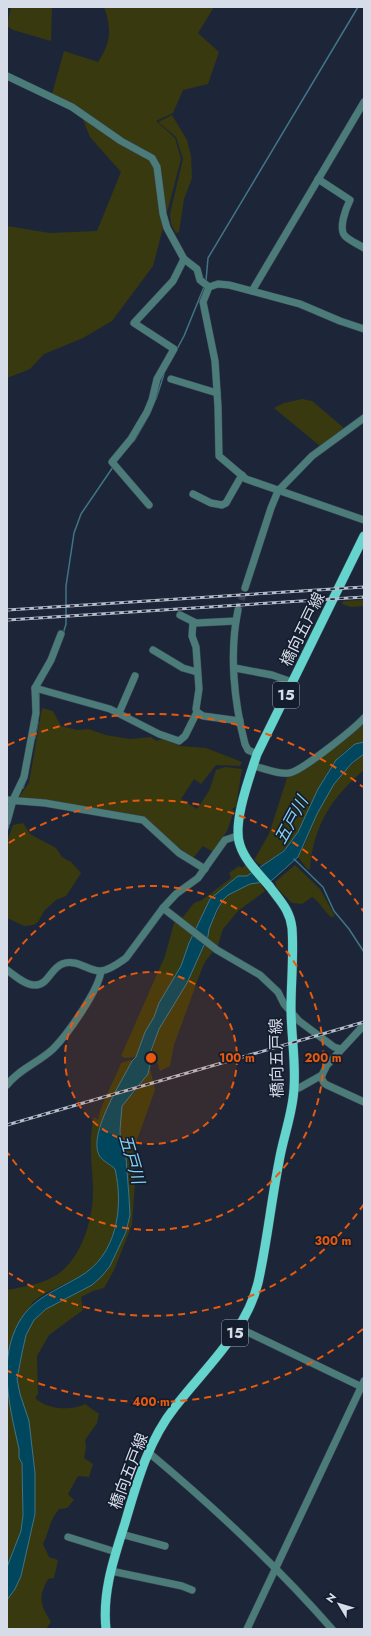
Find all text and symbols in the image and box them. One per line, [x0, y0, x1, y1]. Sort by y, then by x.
street label: 橋向五戸線 [275, 588, 330, 670]
road number: 15 [273, 682, 299, 708]
water label: 五戸川 [268, 790, 315, 848]
street label: 橋向五戸線 [264, 1018, 289, 1098]
text: 100 m [219, 1049, 255, 1067]
text: 200 m [304, 1049, 342, 1067]
centre of rings [144, 1051, 158, 1065]
water label: 五戸川 [113, 1131, 151, 1189]
text: 300 m [315, 1232, 352, 1250]
road number: 15 [222, 1320, 248, 1346]
text: 400 m [132, 1393, 170, 1411]
street label: 橋向五戸線 [103, 1430, 154, 1513]
north arrow [319, 1584, 359, 1624]
text: N [322, 1589, 340, 1606]

